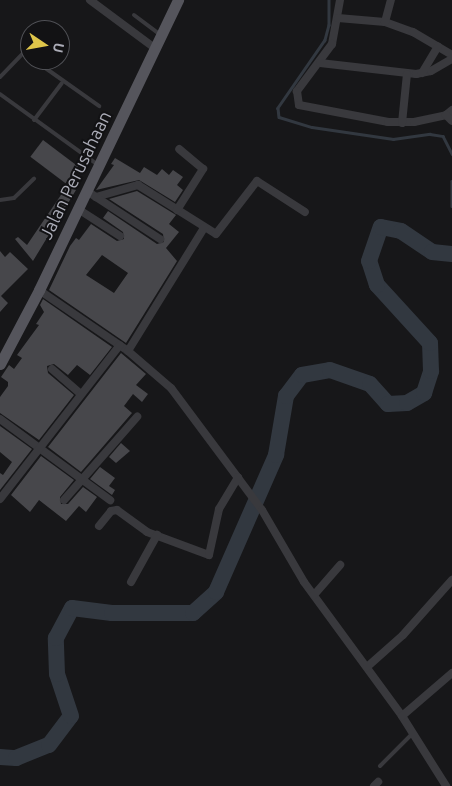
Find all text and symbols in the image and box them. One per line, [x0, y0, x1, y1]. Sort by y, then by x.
north arrow [20, 20, 70, 70]
text: U [50, 41, 68, 54]
street label: Jalan Perusahaan [35, 107, 115, 243]

